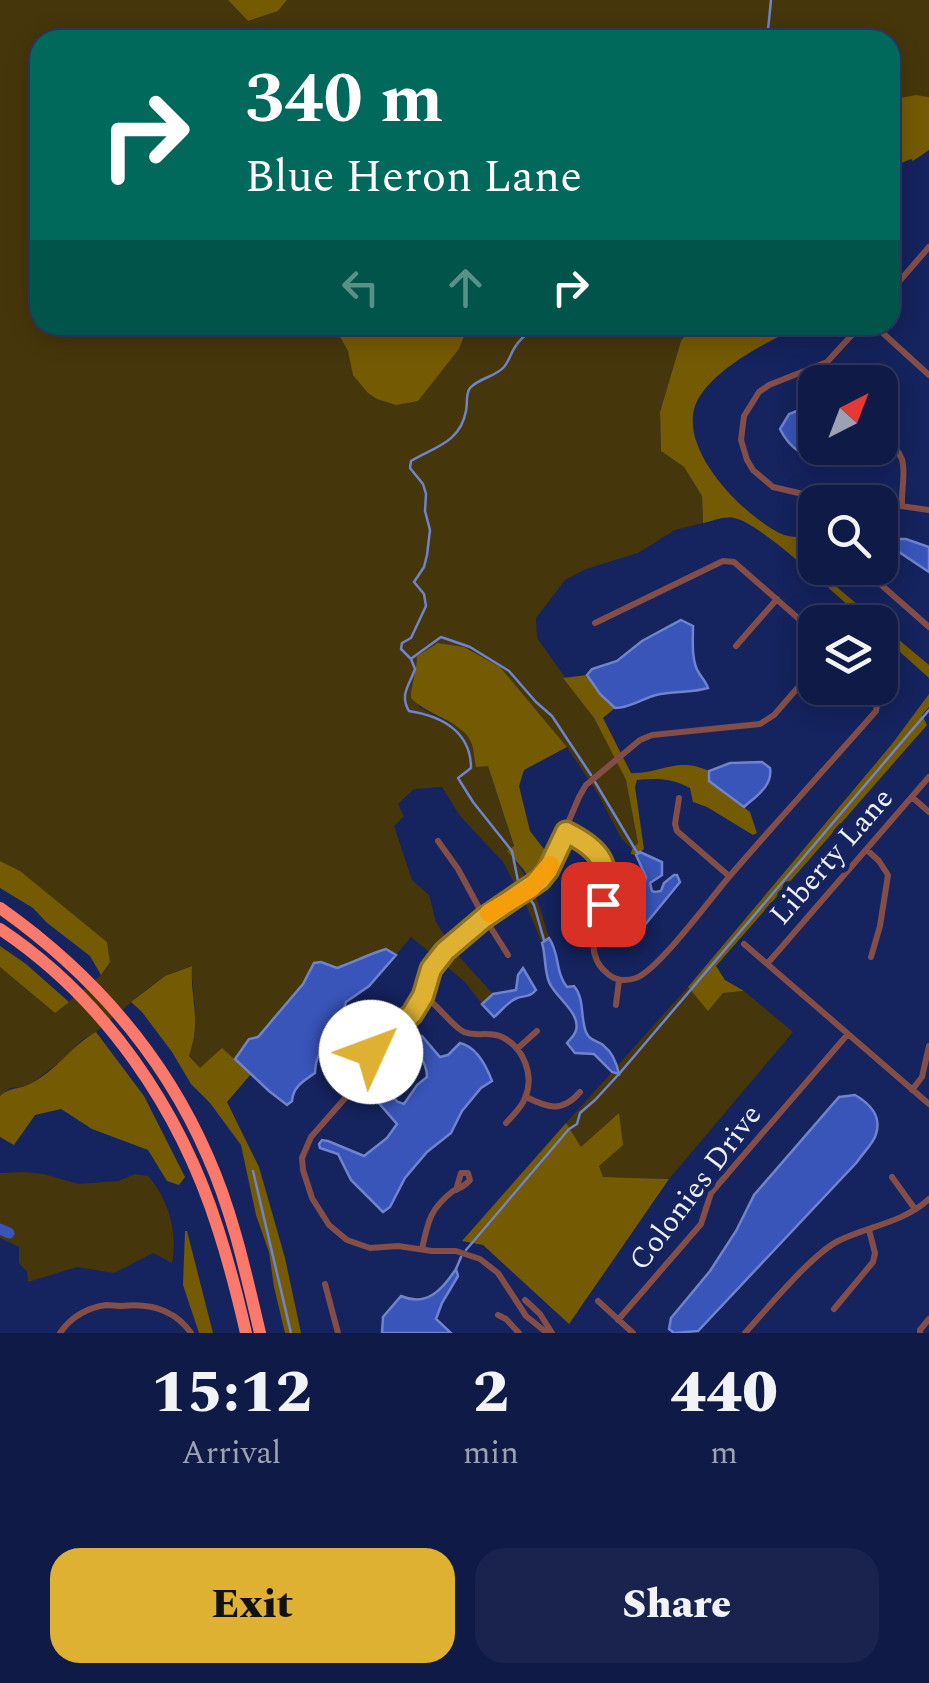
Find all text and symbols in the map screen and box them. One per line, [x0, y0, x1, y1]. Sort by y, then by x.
text: 340 m [245, 47, 443, 153]
icon: right [80, 70, 210, 200]
text: Blue Heron Lane [245, 143, 582, 212]
icon: left [333, 260, 388, 315]
icon: ahead [438, 260, 493, 315]
icon: right [543, 260, 598, 315]
north arrow [798, 365, 898, 465]
map controls [798, 365, 898, 705]
button: search [798, 485, 898, 585]
button: layers [798, 605, 898, 705]
street label: Liberty Lane [759, 777, 905, 936]
pin [561, 862, 646, 947]
icon: arrive [576, 877, 631, 932]
position arrow [319, 1000, 423, 1104]
street label: Colonies Drive [618, 1095, 774, 1281]
text: 15:12 [151, 1347, 312, 1439]
text: 2 [473, 1347, 509, 1439]
text: 440 [670, 1347, 778, 1439]
text: Arrival [182, 1429, 281, 1478]
text: min [463, 1429, 519, 1478]
text: m [710, 1429, 738, 1478]
button: Exit [50, 1548, 455, 1663]
button: Share [475, 1548, 879, 1663]

